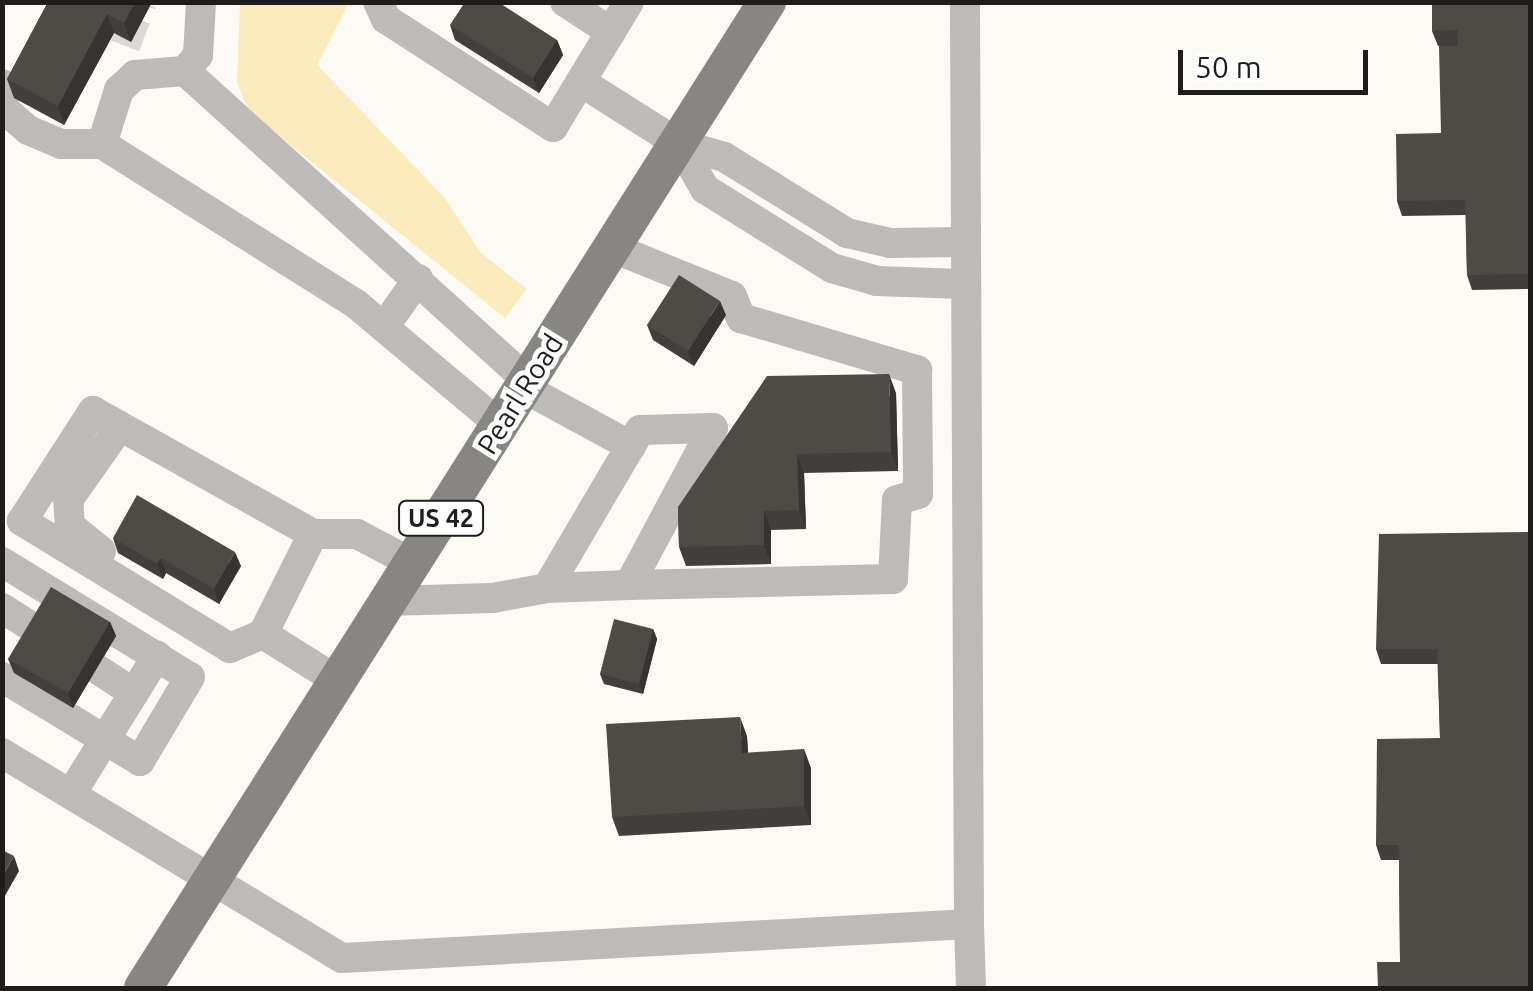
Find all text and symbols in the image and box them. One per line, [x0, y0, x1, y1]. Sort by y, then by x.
scale bar [1183, 30, 1373, 92]
text: 50 m [1195, 50, 1262, 84]
street label: Pearl Road [470, 328, 570, 460]
road number: US 42 [396, 498, 486, 538]

